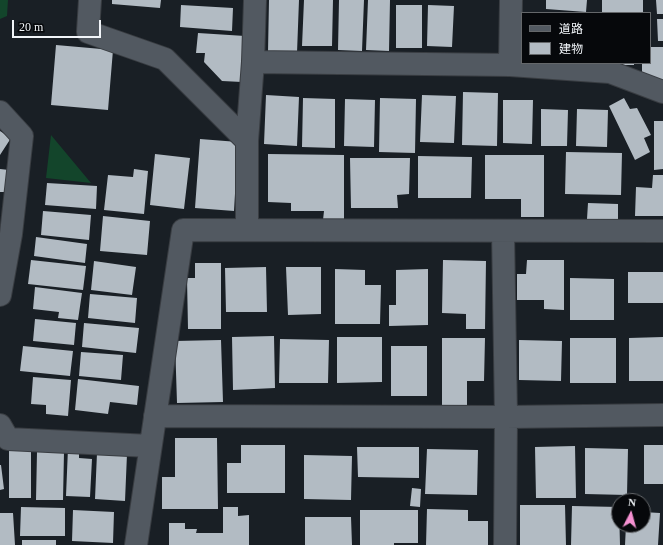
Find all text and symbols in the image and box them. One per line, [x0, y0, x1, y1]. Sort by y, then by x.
scale bar [14, 12, 103, 38]
legend [521, 12, 651, 64]
text: 20 m [19, 20, 43, 34]
text: 道路 [559, 22, 583, 36]
text: 建物 [559, 42, 583, 56]
north arrow [611, 493, 651, 533]
text: N [628, 496, 637, 508]

